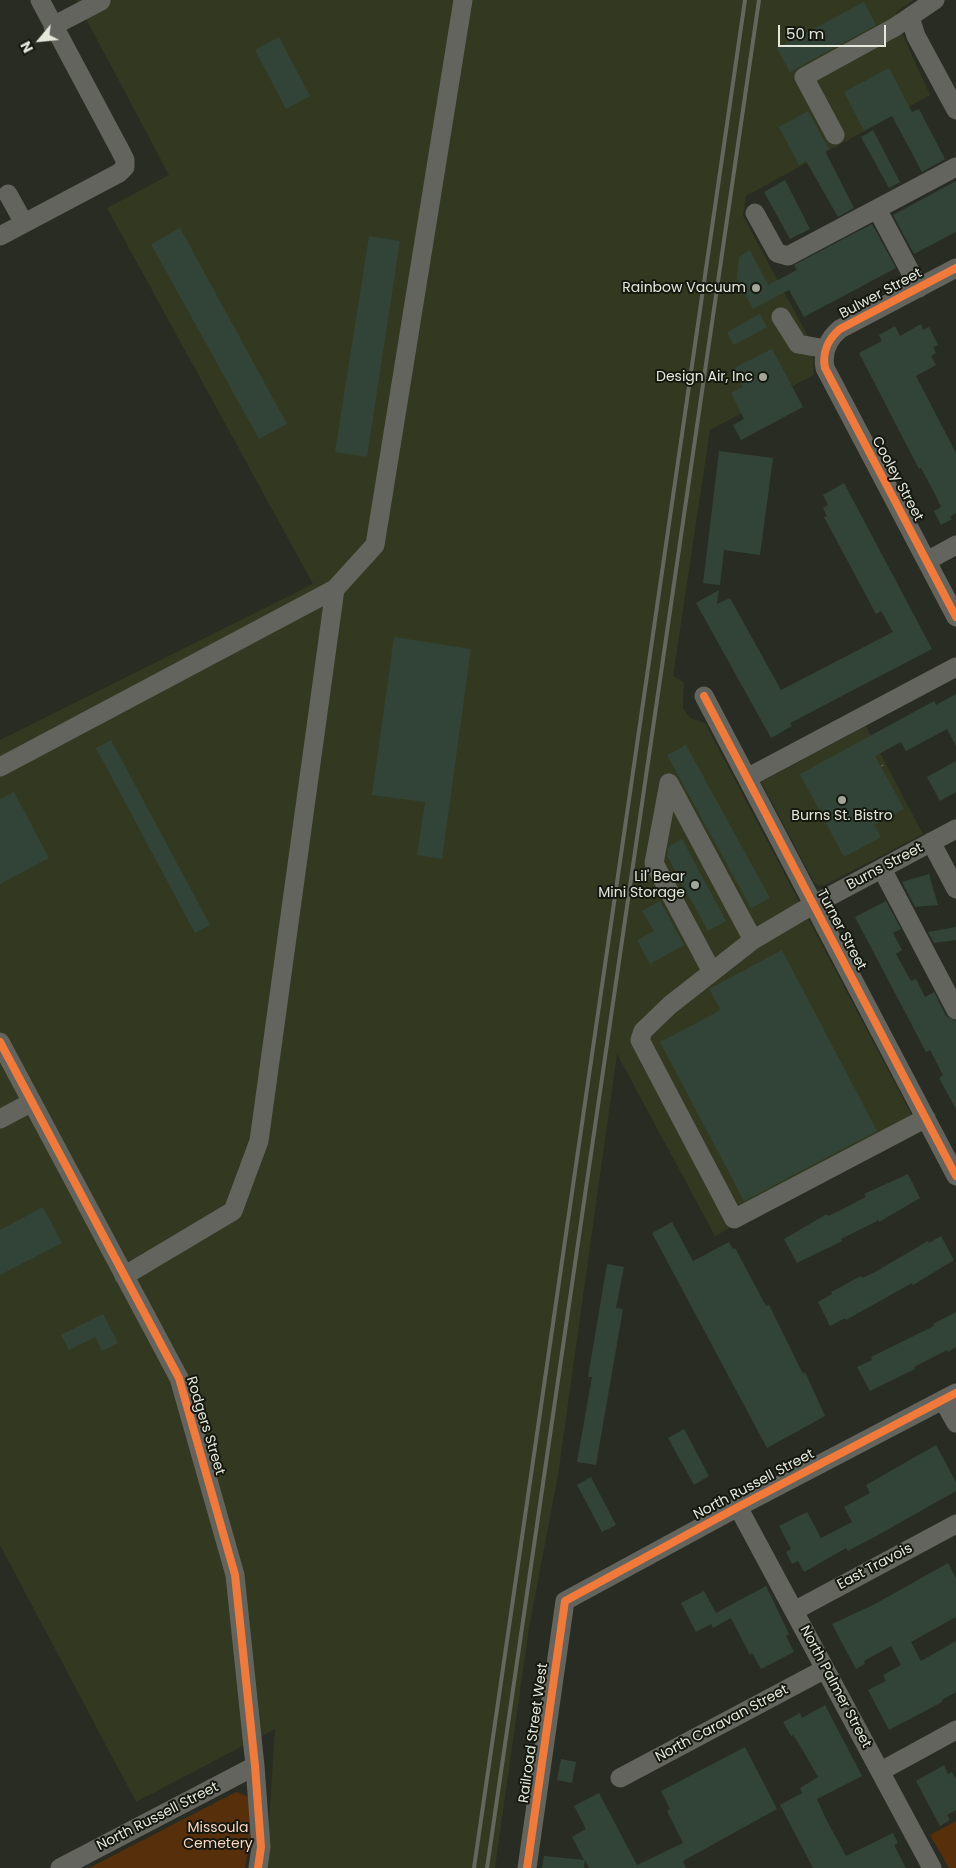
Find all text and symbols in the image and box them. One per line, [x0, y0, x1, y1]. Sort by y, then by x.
north arrow [15, 15, 65, 65]
scale bar [781, 15, 888, 47]
text: 50 m [786, 23, 824, 44]
text: N [15, 38, 38, 56]
street label: Bulwer Street [837, 265, 925, 323]
place label: Rainbow Vacuum [622, 280, 746, 296]
marker: Rainbow Vacuum [750, 282, 762, 294]
place label: Design Air, Inc [656, 369, 753, 385]
marker: Design Air, Inc [757, 371, 769, 383]
street label: Cooley Street [868, 434, 926, 524]
marker: Burns St. Bistro [836, 794, 848, 806]
place label: Burns St. Bistro [791, 808, 893, 824]
street label: Burns Street [844, 840, 926, 894]
place label: Lil' Bear Mini Storage [598, 869, 685, 902]
marker: Lil' Bear Mini Storage [689, 879, 701, 891]
street label: Turner Street [813, 887, 869, 973]
street label: Rodgers Street [182, 1375, 228, 1477]
street label: North Russell Street [691, 1446, 817, 1524]
street label: East Travois [835, 1540, 915, 1594]
street label: North Palmer Street [796, 1623, 874, 1751]
street label: Railroad Street West [516, 1662, 552, 1804]
street label: North Caravan Street [653, 1682, 791, 1766]
street label: North Russell Street [94, 1779, 222, 1855]
park label: Missoula Cemetery [183, 1820, 253, 1852]

